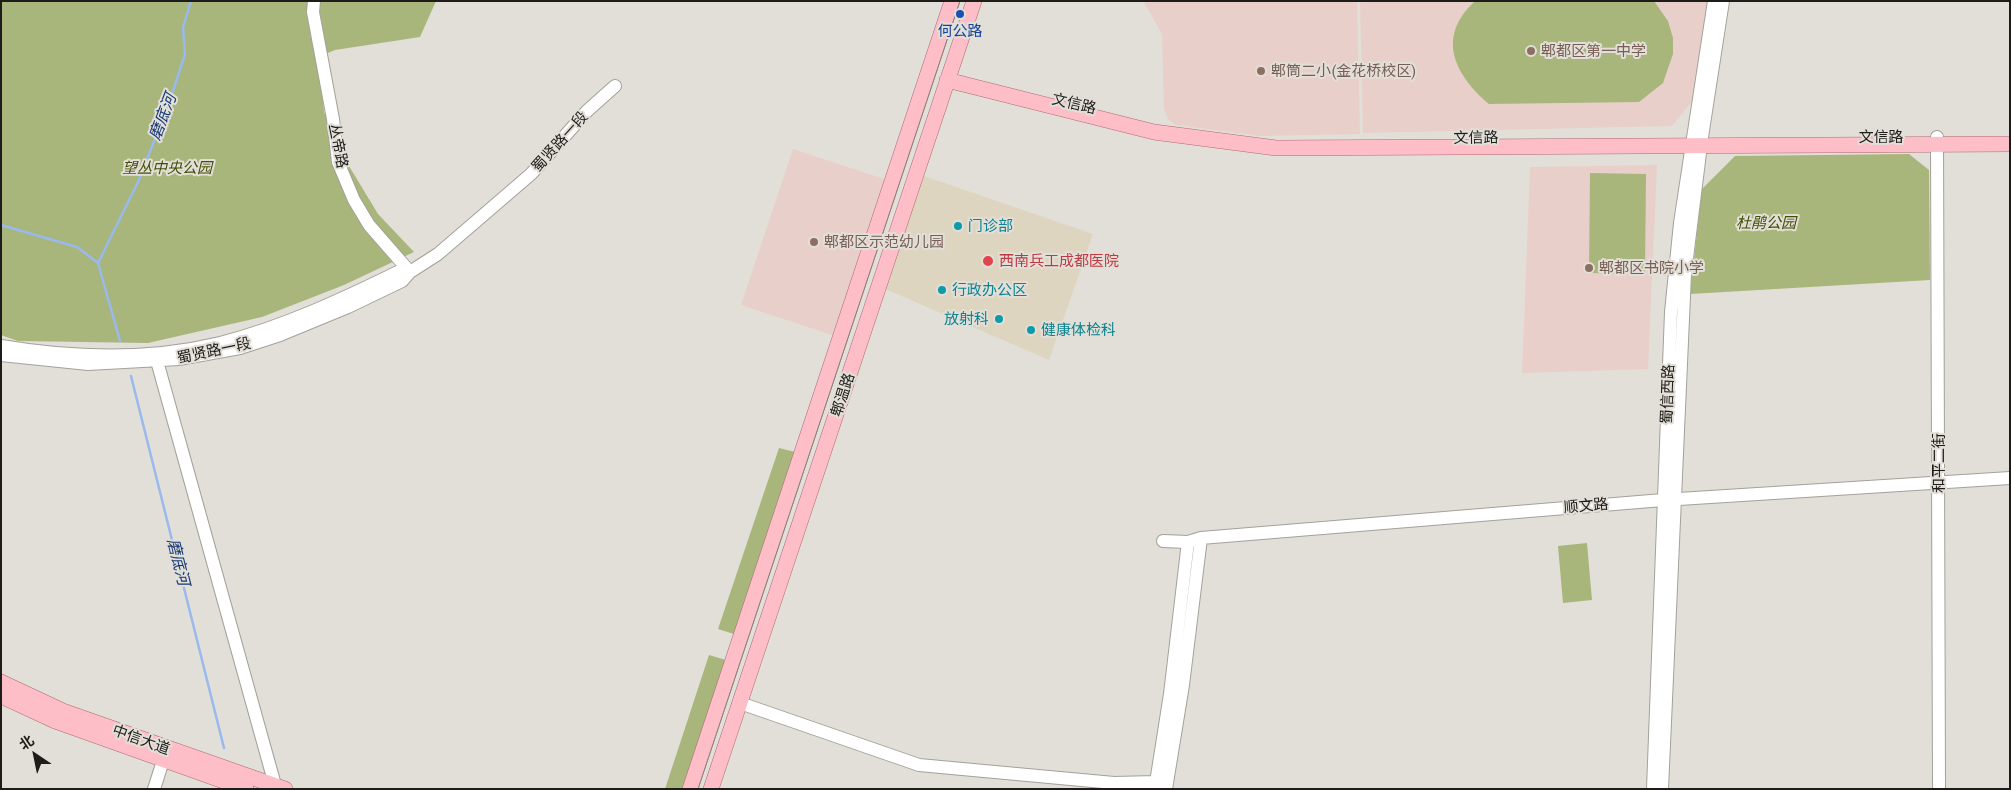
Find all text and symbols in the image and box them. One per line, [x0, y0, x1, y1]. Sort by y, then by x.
marker: 何公路 [954, 8, 966, 20]
place label: 何公路 [938, 22, 982, 40]
place label: 郫都区第一中学 [1541, 42, 1646, 60]
marker: 郫都区第一中学 [1525, 45, 1537, 57]
place label: 郫筒二小(金花桥校区) [1271, 62, 1417, 80]
marker: 郫筒二小(金花桥校区) [1255, 65, 1267, 77]
street label: 文信路 [1050, 90, 1098, 118]
water label: 磨底河 [145, 91, 181, 143]
street label: 蜀贤路一段 [528, 108, 592, 176]
street label: 丛帝路 [325, 122, 351, 170]
street label: 文信路 [1859, 128, 1903, 146]
street label: 文信路 [1453, 129, 1499, 147]
park label: 望丛中央公园 [122, 159, 212, 177]
park label: 杜鹃公园 [1736, 214, 1796, 232]
place label: 门诊部 [968, 217, 1013, 235]
marker: 门诊部 [952, 220, 964, 232]
place label: 郫都区示范幼儿园 [824, 233, 944, 251]
marker: 郫都区示范幼儿园 [808, 236, 820, 248]
place label: 西南兵工成都医院 [999, 252, 1119, 270]
marker: 西南兵工成都医院 [981, 254, 995, 268]
place label: 郫都区书院小学 [1599, 259, 1704, 277]
marker: 郫都区书院小学 [1583, 262, 1595, 274]
place label: 行政办公区 [952, 281, 1027, 299]
marker: 行政办公区 [936, 284, 948, 296]
place label: 放射科 [944, 310, 989, 328]
marker: 放射科 [993, 313, 1005, 325]
place label: 健康体检科 [1041, 321, 1116, 339]
marker: 健康体检科 [1025, 324, 1037, 336]
street label: 蜀贤路一段 [175, 334, 253, 368]
street label: 蜀信西路 [1658, 364, 1678, 424]
street label: 郫温路 [827, 371, 859, 419]
street label: 和平二街 [1930, 433, 1948, 493]
street label: 顺文路 [1563, 495, 1609, 517]
water label: 磨底河 [163, 536, 193, 588]
street label: 中信大道 [110, 721, 172, 759]
north arrow [10, 730, 60, 780]
text: 北 [16, 732, 37, 753]

